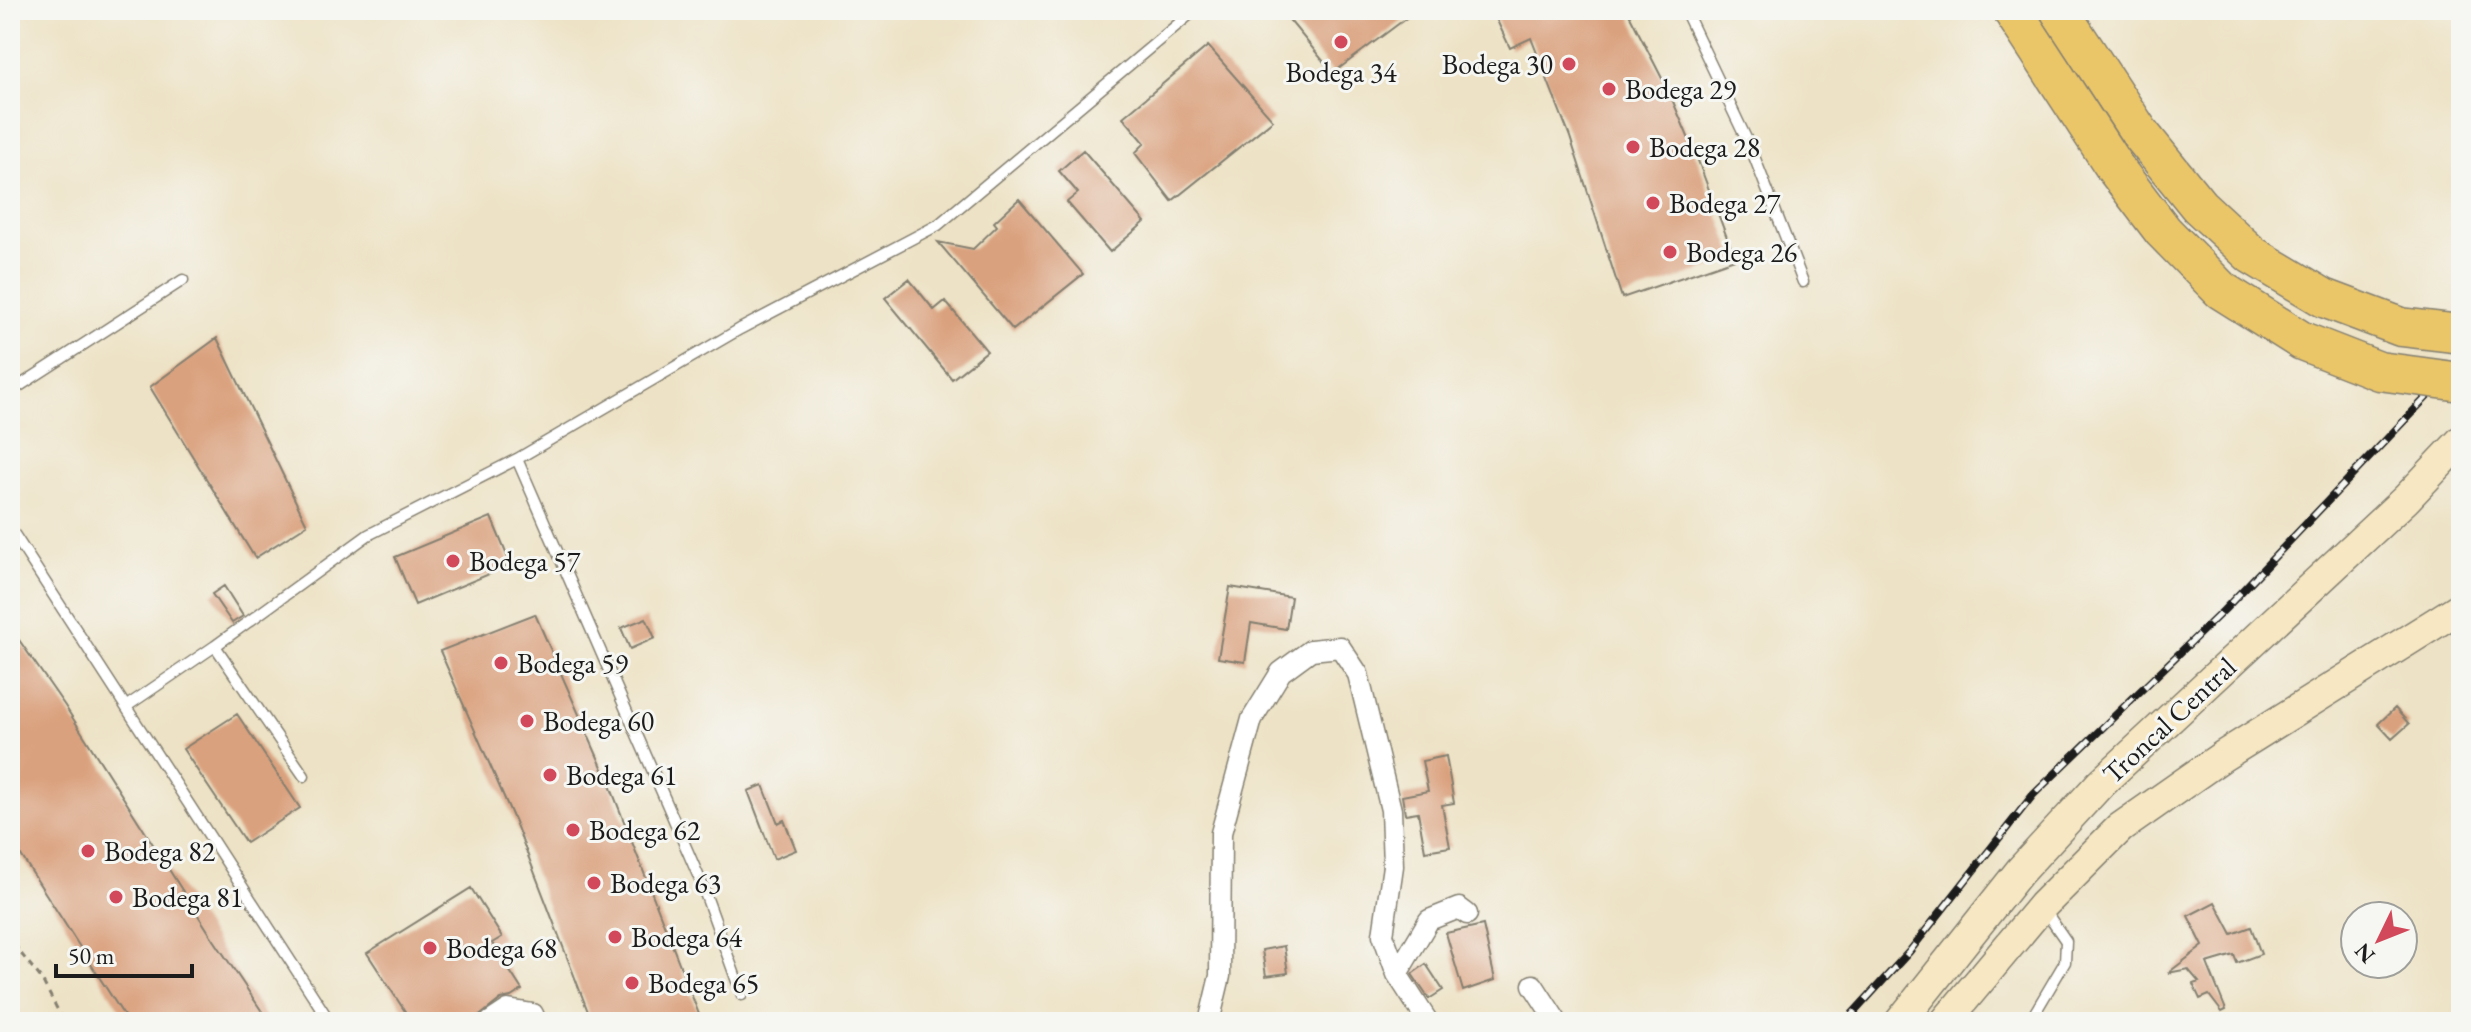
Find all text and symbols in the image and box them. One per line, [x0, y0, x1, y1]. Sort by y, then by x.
marker: Bodega 34 [1332, 33, 1350, 51]
place label: Bodega 30 [1442, 46, 1553, 82]
place label: Bodega 34 [1285, 54, 1397, 90]
marker: Bodega 30 [1560, 55, 1578, 73]
place label: Bodega 29 [1625, 71, 1736, 107]
marker: Bodega 29 [1600, 80, 1618, 98]
place label: Bodega 28 [1649, 129, 1760, 165]
marker: Bodega 28 [1624, 138, 1642, 156]
place label: Bodega 27 [1669, 185, 1781, 221]
marker: Bodega 27 [1644, 194, 1662, 212]
place label: Bodega 26 [1686, 234, 1797, 270]
marker: Bodega 26 [1661, 243, 1679, 261]
place label: Bodega 57 [469, 543, 581, 579]
marker: Bodega 57 [444, 552, 462, 570]
place label: Bodega 59 [517, 645, 628, 681]
street label: Troncal Central [2095, 649, 2244, 791]
marker: Bodega 59 [492, 654, 510, 672]
place label: Bodega 60 [543, 703, 654, 739]
marker: Bodega 60 [518, 712, 536, 730]
place label: Bodega 61 [566, 757, 677, 793]
marker: Bodega 61 [541, 766, 559, 784]
place label: Bodega 62 [589, 812, 701, 848]
marker: Bodega 62 [564, 821, 582, 839]
place label: Bodega 82 [104, 833, 216, 869]
marker: Bodega 82 [79, 842, 97, 860]
place label: Bodega 63 [610, 865, 721, 901]
marker: Bodega 63 [585, 874, 603, 892]
place label: Bodega 81 [132, 879, 243, 915]
marker: Bodega 81 [107, 888, 125, 906]
north arrow [2339, 900, 2419, 980]
place label: Bodega 64 [631, 919, 743, 955]
scale bar [56, 928, 192, 978]
marker: Bodega 64 [606, 928, 624, 946]
place label: Bodega 68 [446, 930, 557, 966]
text: N [2348, 937, 2381, 970]
marker: Bodega 68 [421, 939, 439, 957]
text: 50 m [68, 940, 115, 971]
place label: Bodega 65 [648, 965, 759, 1001]
marker: Bodega 65 [623, 974, 641, 992]

